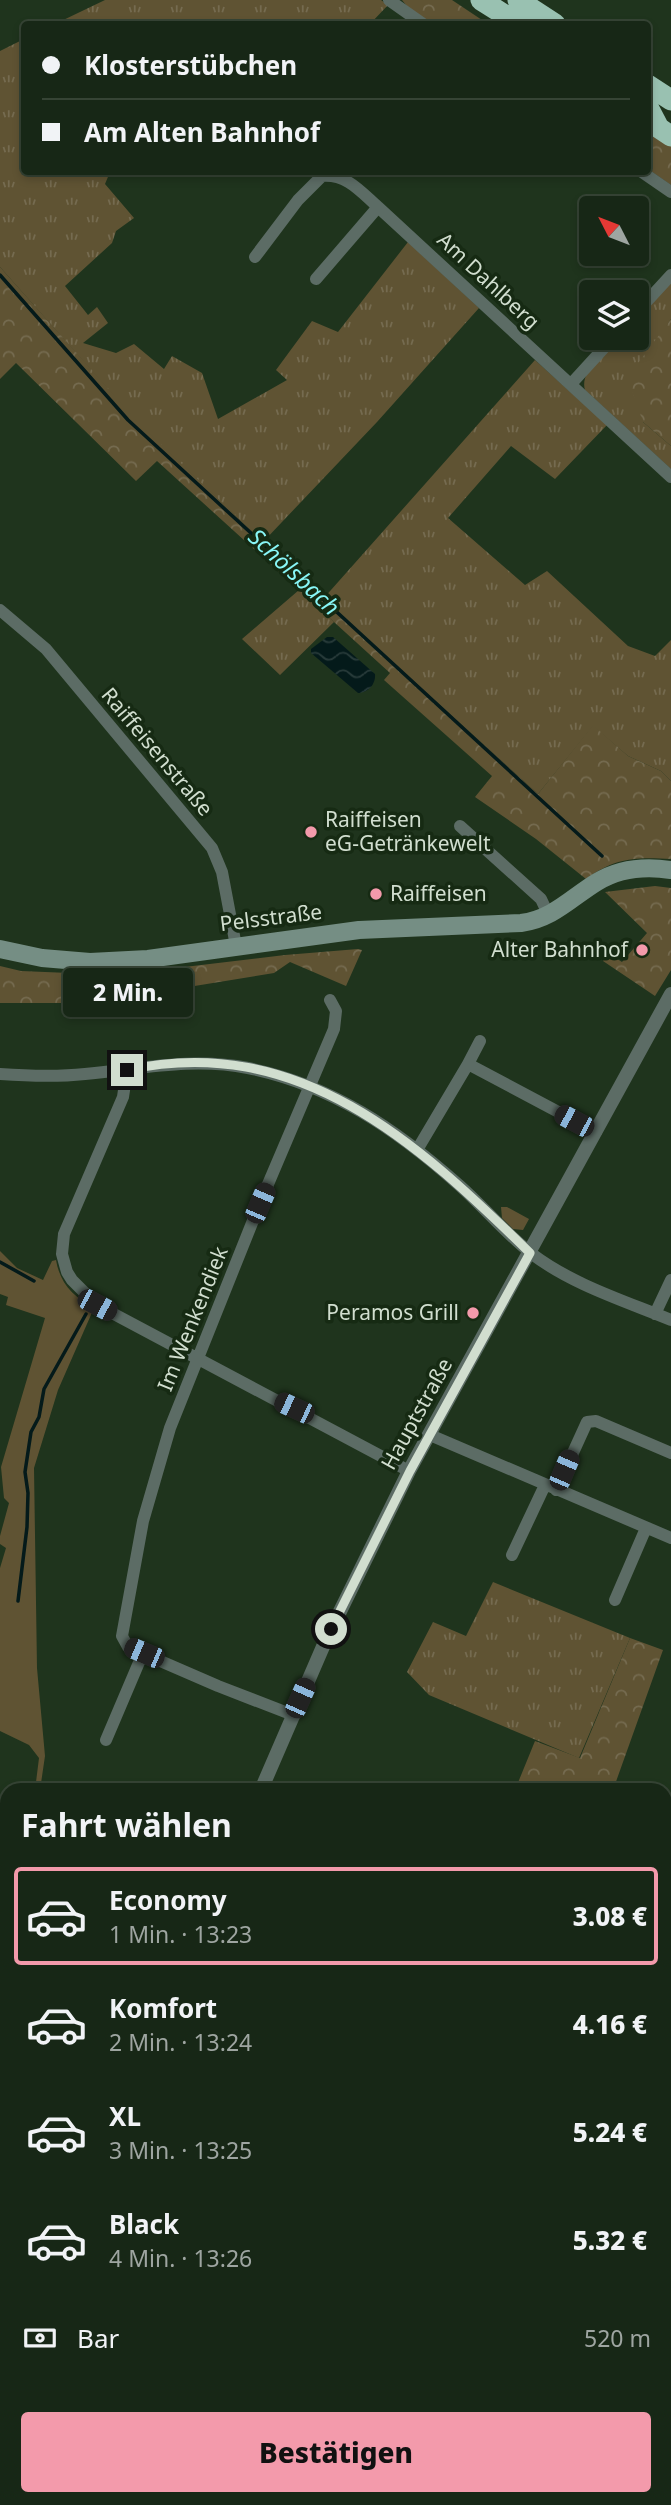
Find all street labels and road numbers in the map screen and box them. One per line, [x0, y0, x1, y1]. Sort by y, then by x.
street label: Am Dahlberg [432, 226, 546, 335]
street label: Raiffeisenstraße [96, 681, 220, 821]
street label: Pelsstraße [218, 897, 324, 937]
street label: Im Wenkendiek [150, 1241, 234, 1395]
street label: Hauptstraße [374, 1353, 458, 1474]

